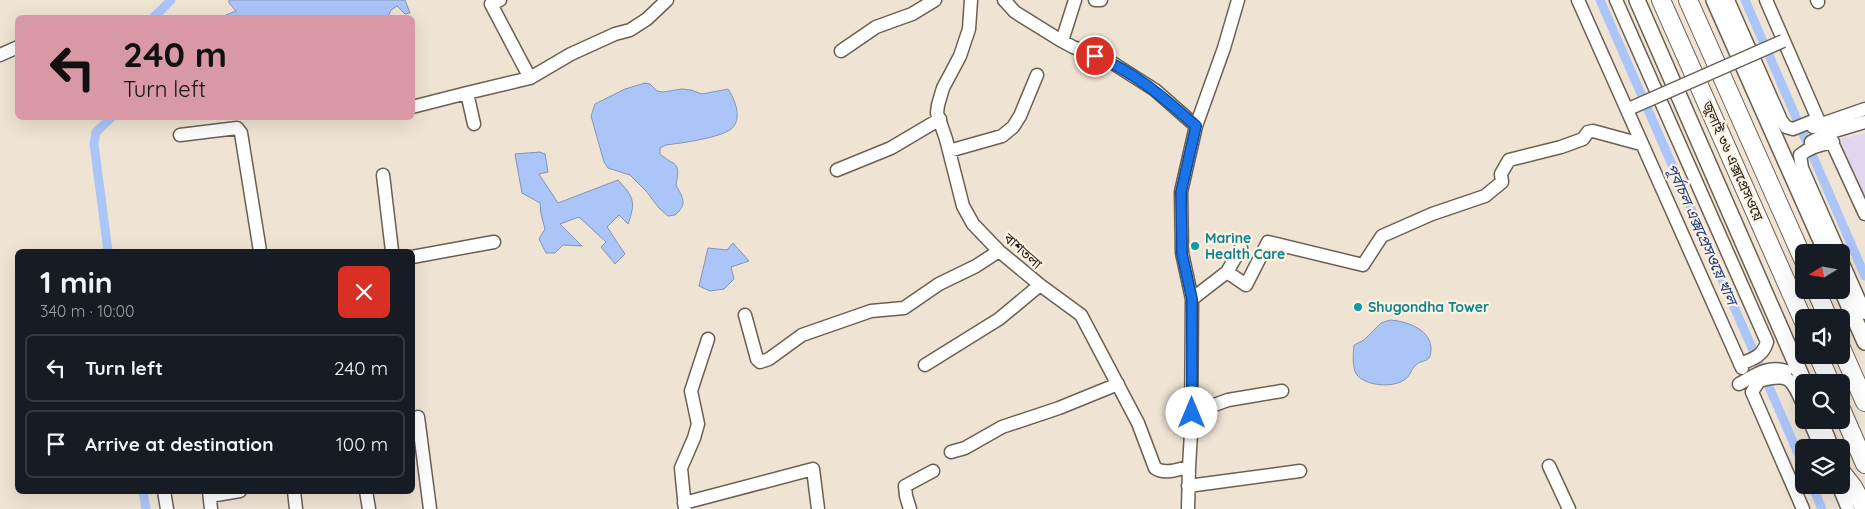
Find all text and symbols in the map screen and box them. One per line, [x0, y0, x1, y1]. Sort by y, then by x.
text: 240 m [123, 32, 227, 76]
icon: left [40, 35, 105, 100]
pin [1074, 35, 1116, 77]
icon: arrive [1081, 42, 1109, 70]
text: Turn left [123, 75, 206, 103]
street label: জুলাই ৩৬ এক্সপ্রেসওয়ে [1698, 97, 1768, 224]
water label: পূর্বাচল এক্সপ্রেসওয়ে খাল [1662, 161, 1743, 310]
street label: বাশতলা [999, 228, 1046, 273]
place label: Marine Health Care [1205, 229, 1285, 263]
marker: Marine Health Care [1189, 240, 1201, 252]
north arrow [1795, 244, 1850, 299]
map controls [1795, 244, 1850, 494]
text: 1 min [40, 263, 113, 301]
button: close [338, 266, 390, 318]
place label: Shugondha Tower [1368, 298, 1489, 316]
text: 340 m · 10:00 [40, 301, 135, 321]
marker: Shugondha Tower [1352, 301, 1364, 313]
button: sound [1795, 309, 1850, 364]
icon: left [42, 354, 70, 382]
text: Turn left [85, 356, 163, 380]
text: 240 m [334, 356, 388, 380]
button: search [1795, 374, 1850, 429]
position arrow [1165, 386, 1217, 438]
icon: arrive [42, 430, 70, 458]
text: Arrive at destination [85, 432, 274, 456]
text: 100 m [336, 432, 388, 456]
button: layers [1795, 439, 1850, 494]

